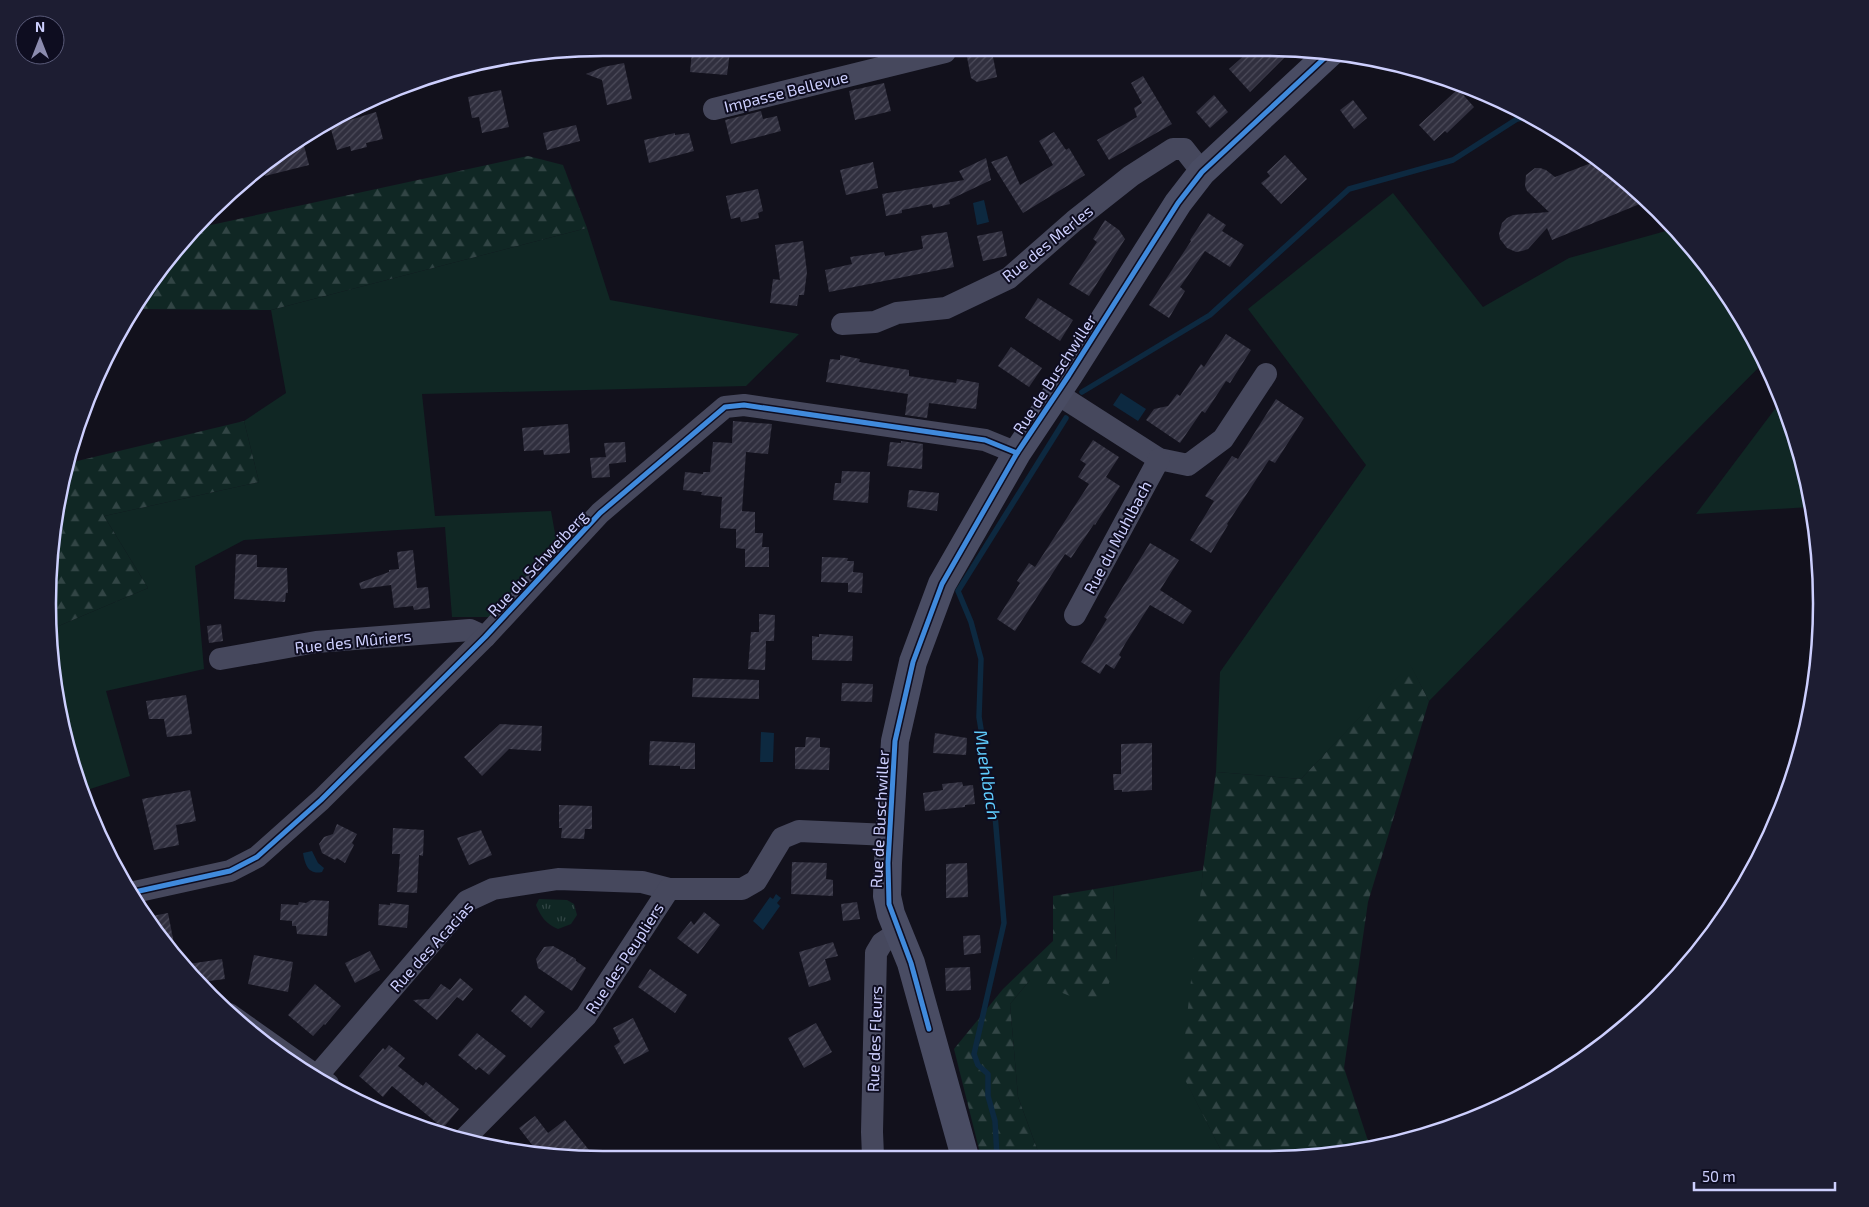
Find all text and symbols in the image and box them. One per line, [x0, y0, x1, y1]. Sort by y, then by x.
north arrow [15, 15, 65, 65]
text: N [35, 18, 45, 35]
street label: Impasse Bellevue [722, 66, 850, 116]
street label: Rue des Merles [998, 201, 1096, 285]
street label: Rue de Buschwiller [1008, 310, 1100, 437]
street label: Rue du Muhlbach [1079, 477, 1155, 597]
street label: Rue du Schweiberg [483, 506, 591, 620]
street label: Rue des Mûriers [294, 625, 412, 657]
water label: Muehlbach [970, 728, 1006, 822]
street label: Rue de Buschwiller [866, 749, 892, 889]
street label: Rue des Acacias [385, 897, 477, 995]
street label: Rue des Peupliers [581, 899, 667, 1017]
street label: Rue des Fleurs [863, 986, 885, 1092]
scale bar [1694, 1160, 1835, 1192]
text: 50 m [1702, 1167, 1736, 1185]

